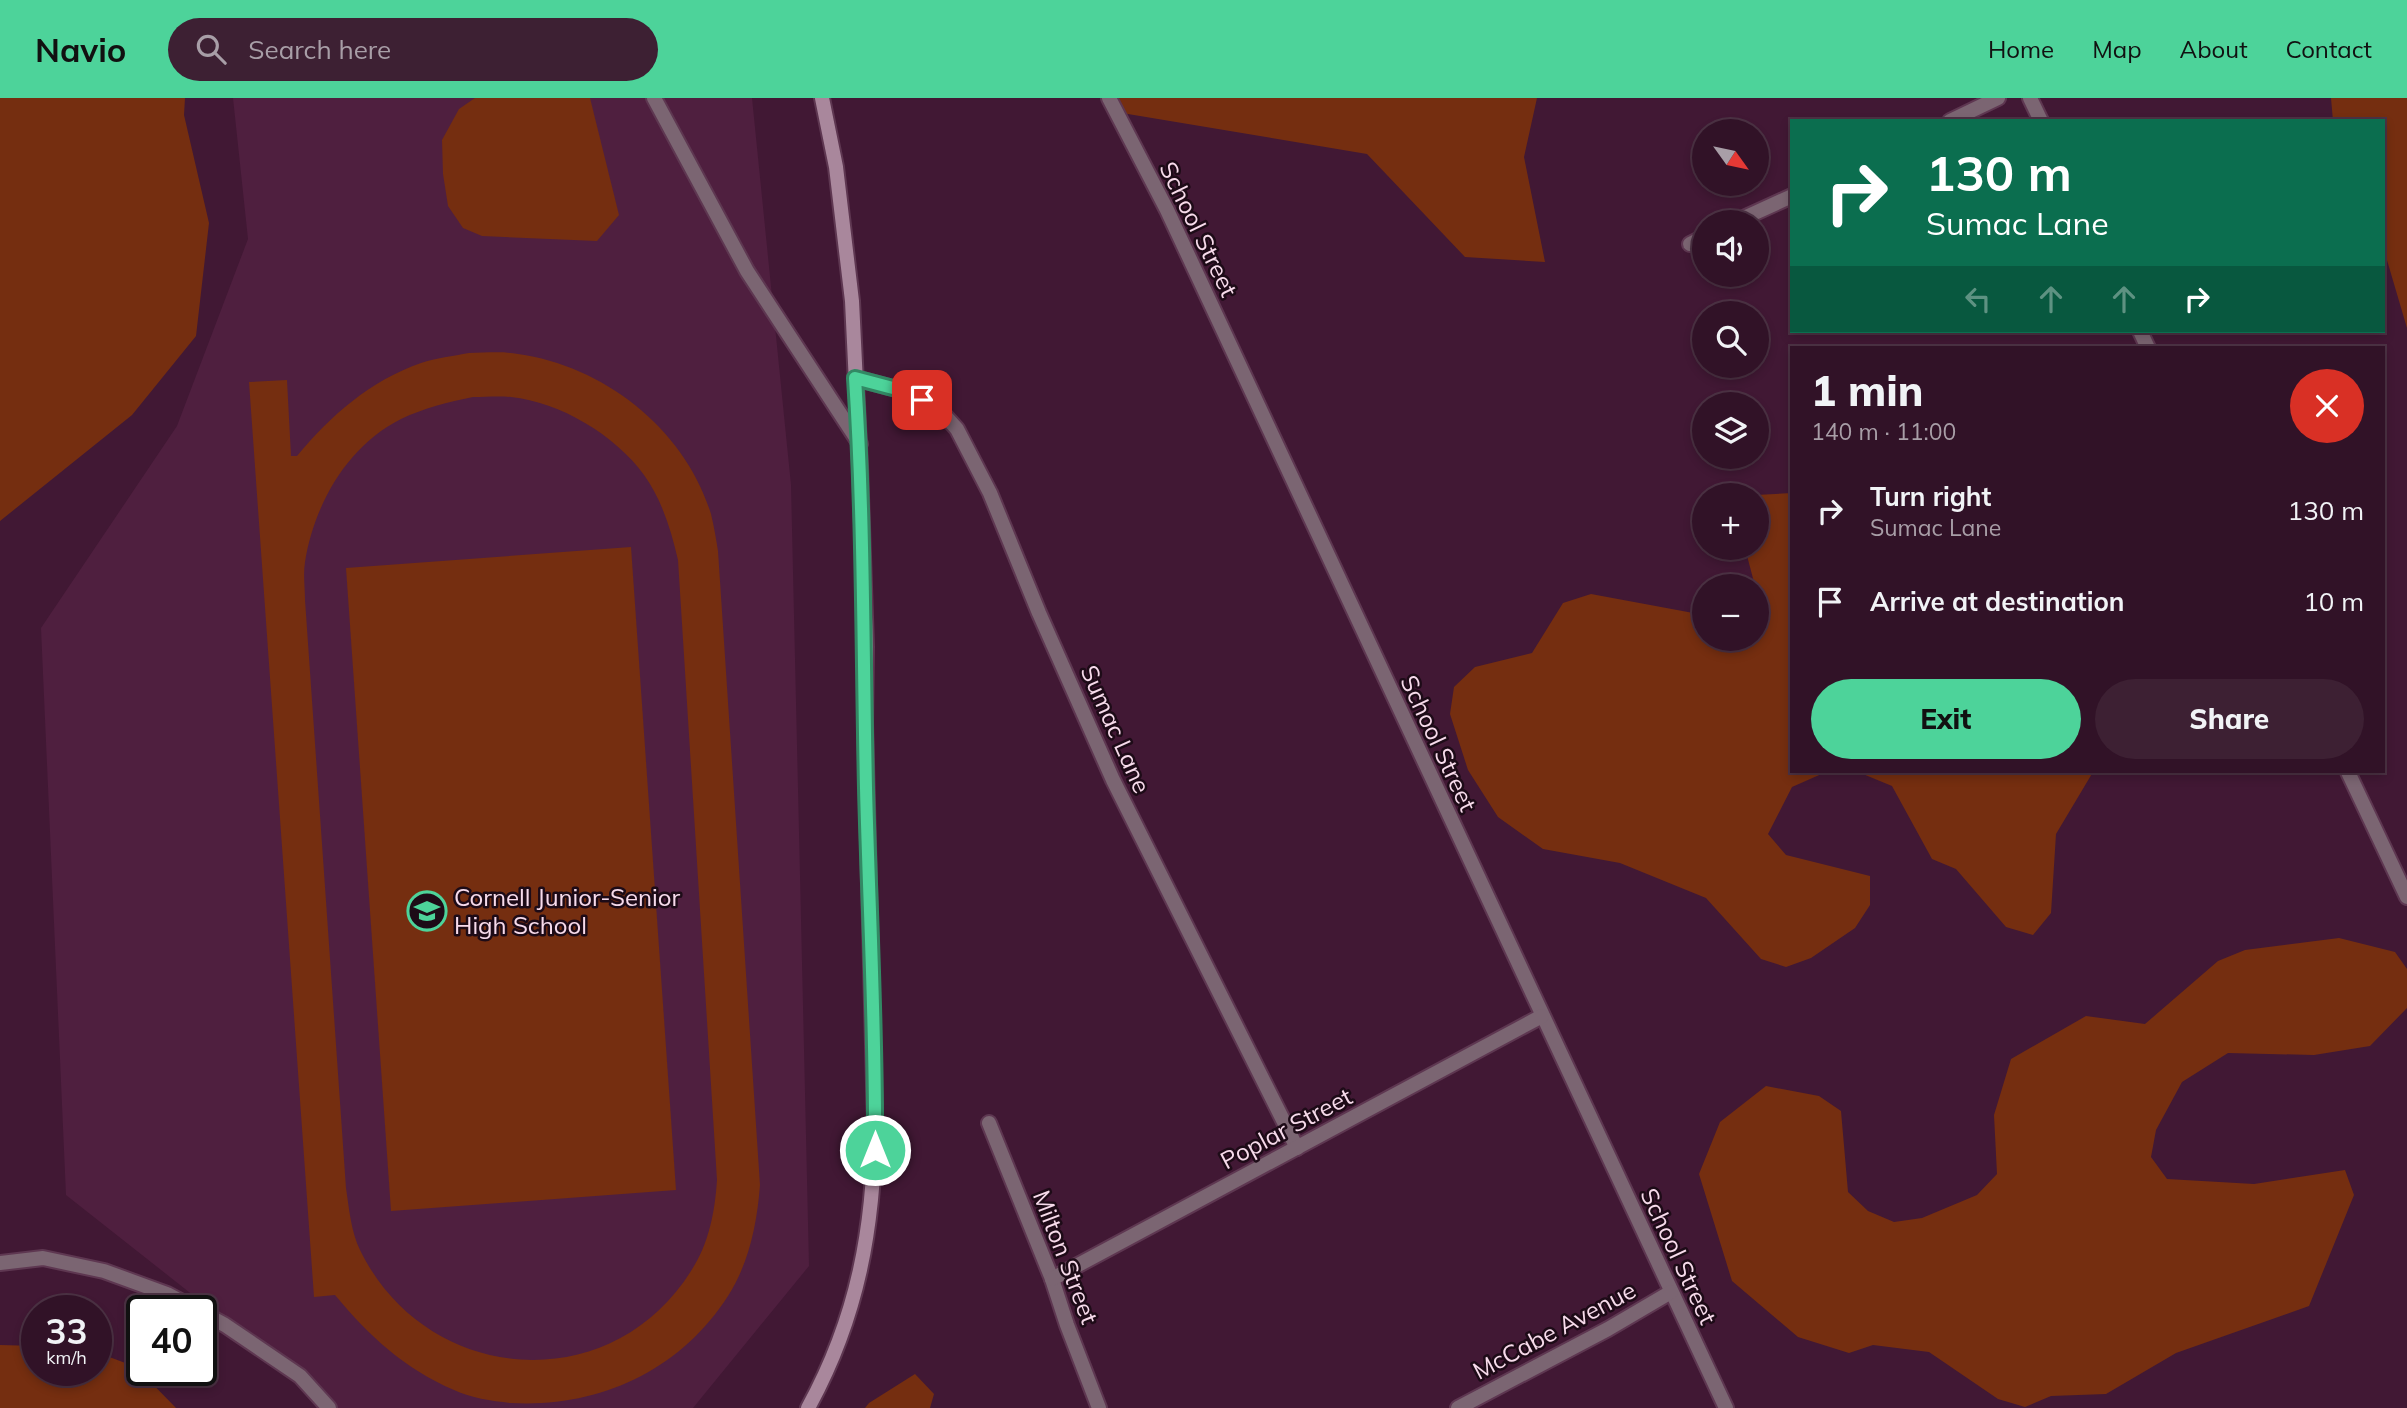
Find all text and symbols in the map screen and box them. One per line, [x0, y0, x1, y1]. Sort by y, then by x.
search box [168, 18, 658, 81]
text: Navio [35, 29, 126, 70]
icon: search [192, 30, 230, 68]
text: Search here [248, 33, 391, 66]
text: Home [1988, 34, 2054, 64]
text: Map [2092, 34, 2142, 64]
text: About [2180, 34, 2248, 64]
text: Contact [2286, 34, 2372, 64]
north arrow [1692, 119, 1769, 196]
map controls [1692, 119, 1769, 651]
text: 130 m [1926, 142, 2072, 203]
icon: right [1811, 147, 1902, 238]
street label: School Street [1153, 157, 1245, 301]
text: Sumac Lane [1926, 203, 2109, 243]
button: sound [1692, 210, 1769, 287]
icon: left [1959, 280, 1997, 318]
icon: ahead [2032, 280, 2070, 318]
icon: ahead [2105, 280, 2143, 318]
icon: right [2178, 280, 2216, 318]
button: search [1692, 301, 1769, 378]
text: 1 min [1811, 364, 1924, 417]
button: close [2290, 369, 2364, 443]
pin [892, 370, 952, 430]
icon: arrive [903, 381, 941, 419]
button: layers [1692, 392, 1769, 469]
text: 140 m · 11:00 [1811, 417, 1956, 446]
text: Turn right [1870, 480, 1991, 513]
button: + [1692, 483, 1769, 560]
icon: right [1811, 492, 1849, 530]
text: 130 m [2288, 494, 2364, 527]
text: Sumac Lane [1870, 513, 2001, 542]
button: − [1692, 574, 1769, 651]
icon: arrive [1811, 583, 1849, 621]
text: Arrive at destination [1870, 585, 2125, 618]
text: 10 m [2303, 585, 2364, 618]
street label: Sumac Lane [1074, 660, 1158, 798]
street label: School Street [1394, 670, 1484, 816]
button: Exit [1811, 679, 2081, 759]
button: Share [2095, 679, 2364, 759]
place label: Cornell Junior-Senior High School [454, 882, 680, 940]
school or university icon: Cornell Junior-Senior High School [406, 890, 448, 932]
street label: Poplar Street [1215, 1081, 1357, 1175]
position arrow [838, 1113, 912, 1187]
street label: School Street [1634, 1183, 1724, 1329]
street label: Milton Street [1027, 1186, 1105, 1328]
street label: McCabe Avenue [1467, 1274, 1641, 1386]
speed limit sign: 40 [126, 1295, 217, 1386]
text: 33 [45, 1309, 88, 1353]
text: km/h [46, 1346, 87, 1369]

